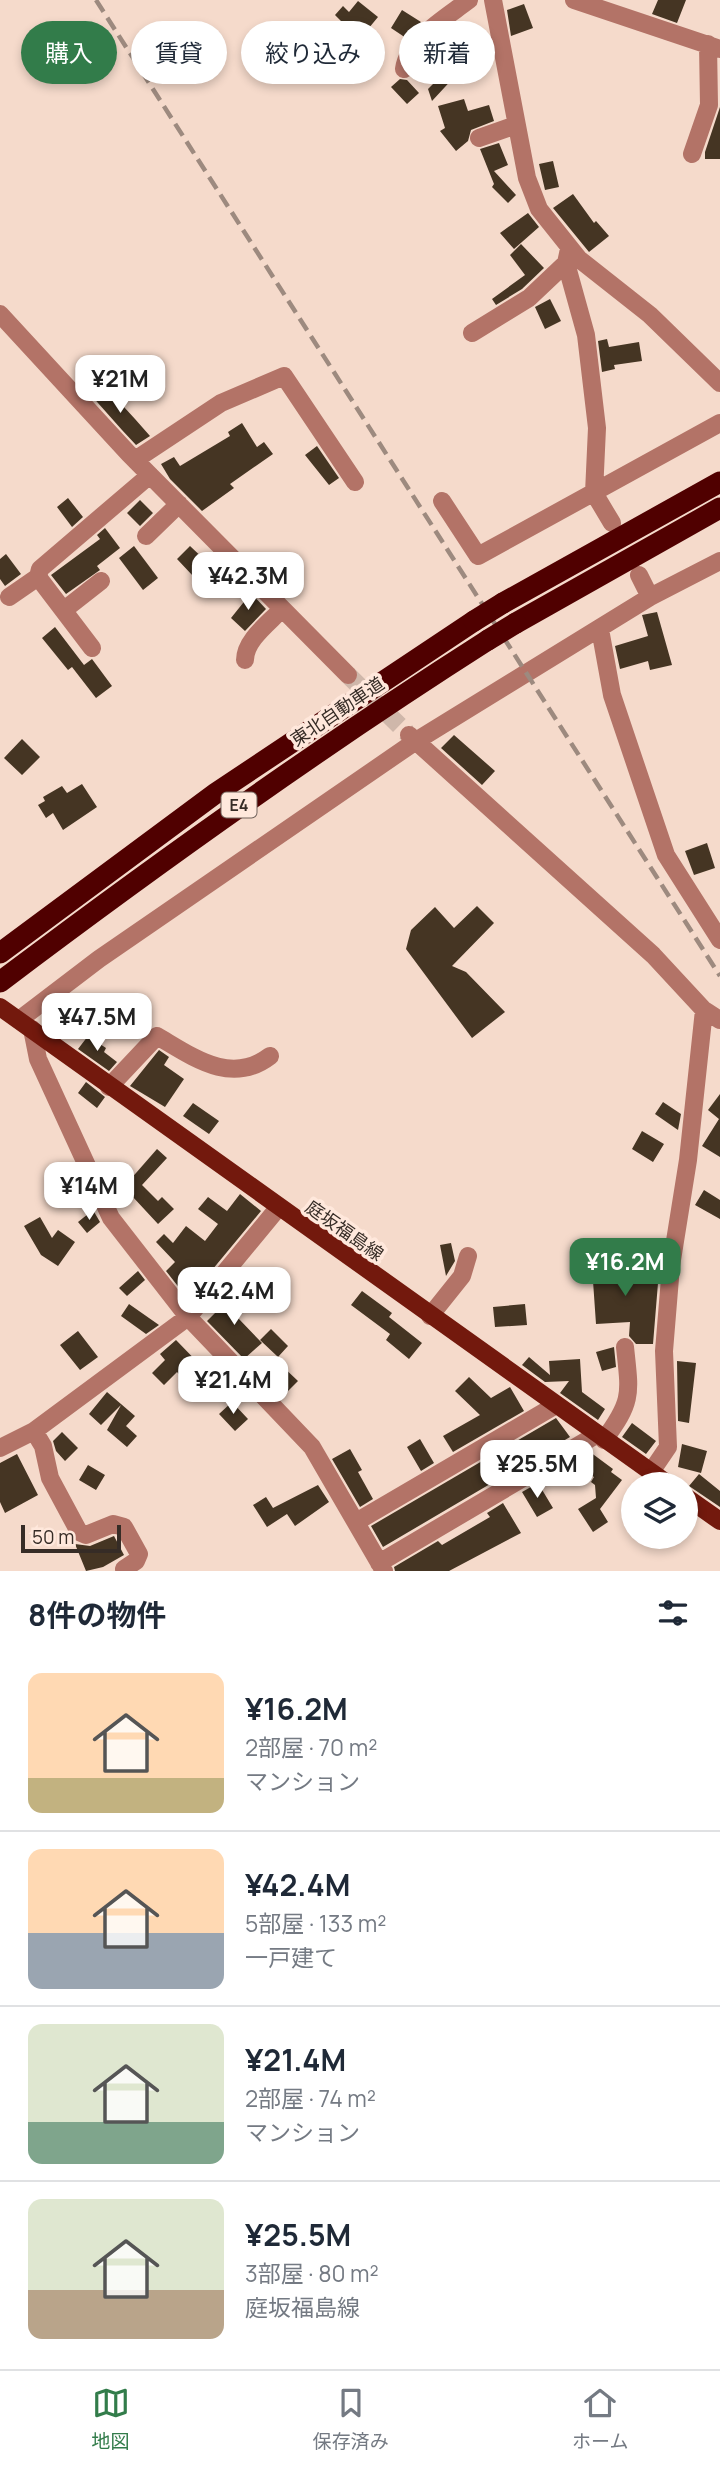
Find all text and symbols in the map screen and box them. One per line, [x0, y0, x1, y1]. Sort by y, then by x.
chip: 購入 [21, 21, 117, 84]
chip: 賃貸 [131, 21, 227, 84]
chip: 絞り込み [241, 21, 385, 84]
chip: 新着 [399, 21, 495, 84]
pin: ¥21M [79, 356, 161, 415]
text: ¥21M [91, 362, 149, 394]
pin: ¥42.3M [191, 552, 305, 612]
text: ¥42.3M [208, 559, 288, 591]
street label: 東北自動車道 [286, 671, 388, 751]
road number: E4 [222, 792, 256, 818]
pin: ¥47.5M [40, 993, 154, 1053]
text: ¥47.5M [58, 1000, 136, 1032]
pin: ¥14M [48, 1162, 130, 1222]
text: ¥14M [60, 1169, 118, 1201]
street label: 庭坂福島線 [301, 1194, 389, 1266]
pin: ¥16.2M [568, 1238, 682, 1298]
text: ¥16.2M [586, 1245, 664, 1277]
pin: ¥42.4M [177, 1268, 291, 1327]
text: ¥42.4M [194, 1274, 274, 1306]
pin: ¥21.4M [176, 1356, 290, 1416]
text: ¥21.4M [194, 1363, 272, 1395]
pin: ¥25.5M [480, 1440, 594, 1500]
text: ¥25.5M [496, 1447, 578, 1479]
map controls [621, 1472, 698, 1549]
button: layers [621, 1472, 698, 1549]
scale bar [21, 1522, 121, 1554]
text: 50 m [32, 1524, 74, 1550]
text: 8件の物件 [28, 1594, 166, 1635]
icon: filters [654, 1594, 692, 1632]
text: ¥16.2M [245, 1688, 348, 1729]
icon: home [84, 1701, 168, 1785]
text: 2部屋 · 70 m² [245, 1731, 377, 1763]
text: マンション [245, 1765, 360, 1797]
text: ¥42.4M [245, 1864, 350, 1905]
icon: home [84, 1877, 168, 1961]
text: 5部屋 · 133 m² [245, 1907, 386, 1939]
text: 一戸建て [245, 1941, 337, 1973]
text: ¥21.4M [245, 2039, 346, 2080]
icon: home [84, 2052, 168, 2136]
text: 2部屋 · 74 m² [245, 2082, 376, 2114]
text: マンション [245, 2116, 360, 2148]
text: ¥25.5M [245, 2214, 351, 2255]
icon: home [84, 2227, 168, 2311]
text: 3部屋 · 80 m² [245, 2257, 379, 2289]
text: 庭坂福島線 [245, 2291, 360, 2323]
tab: 地図 [92, 2384, 130, 2454]
tab: 保存済み [313, 2384, 389, 2454]
tab: ホーム [572, 2384, 628, 2454]

